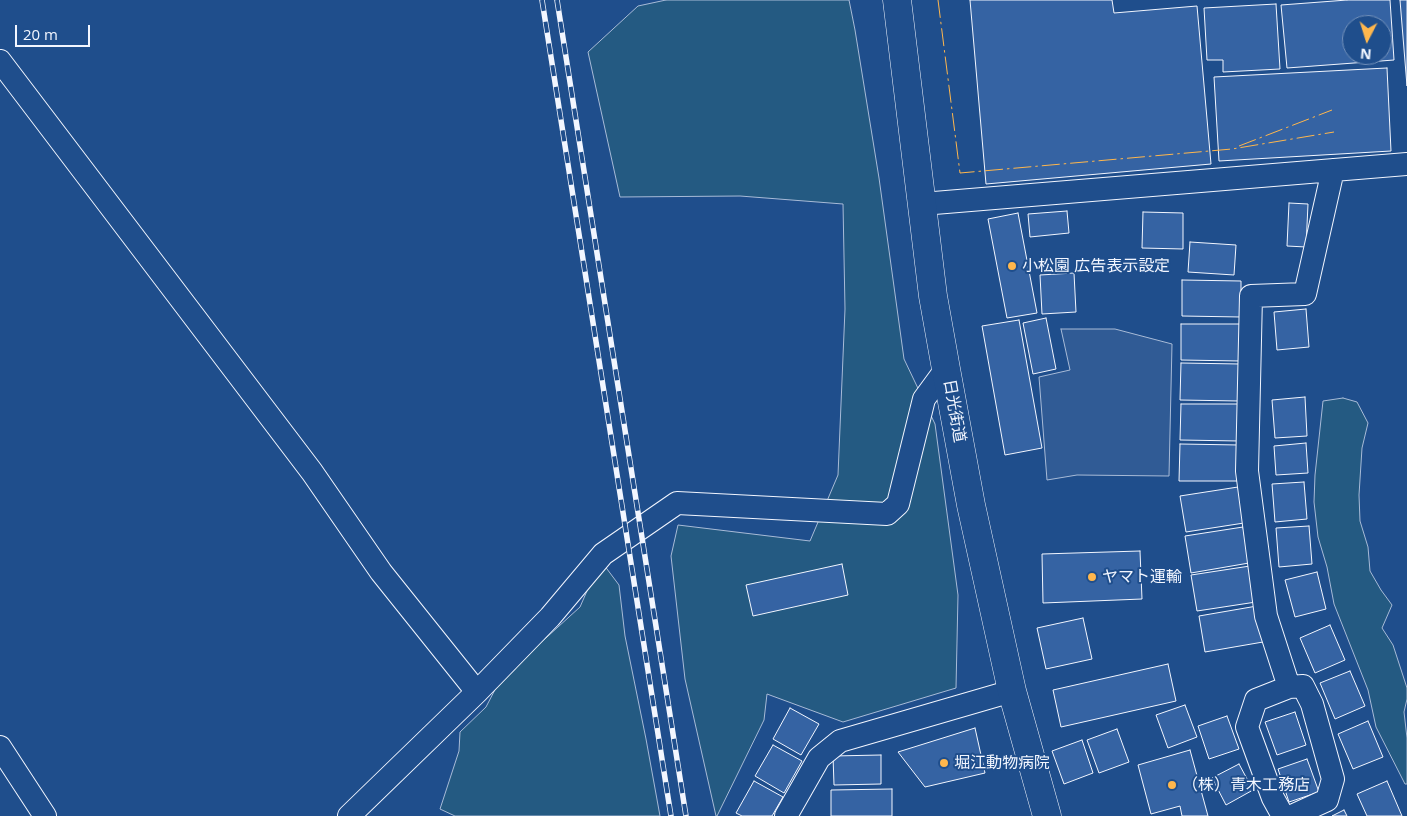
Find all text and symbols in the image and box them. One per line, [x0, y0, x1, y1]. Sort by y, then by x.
scale bar [18, 15, 92, 47]
north arrow [1342, 15, 1392, 65]
text: 20 m [23, 24, 58, 44]
text: N [1359, 44, 1372, 64]
place label: 小松園 広告表示設定 [1022, 256, 1170, 276]
marker: 小松園 広告表示設定 [1006, 260, 1018, 272]
street label: 日光街道 [939, 378, 969, 444]
place label: ヤマト運輸 [1102, 567, 1182, 587]
marker: ヤマト運輸 [1086, 571, 1098, 583]
place label: 堀江動物病院 [954, 753, 1050, 773]
marker: 堀江動物病院 [938, 757, 950, 769]
place label: （株）青木工務店 [1182, 775, 1310, 795]
marker: （株）青木工務店 [1166, 779, 1178, 791]

